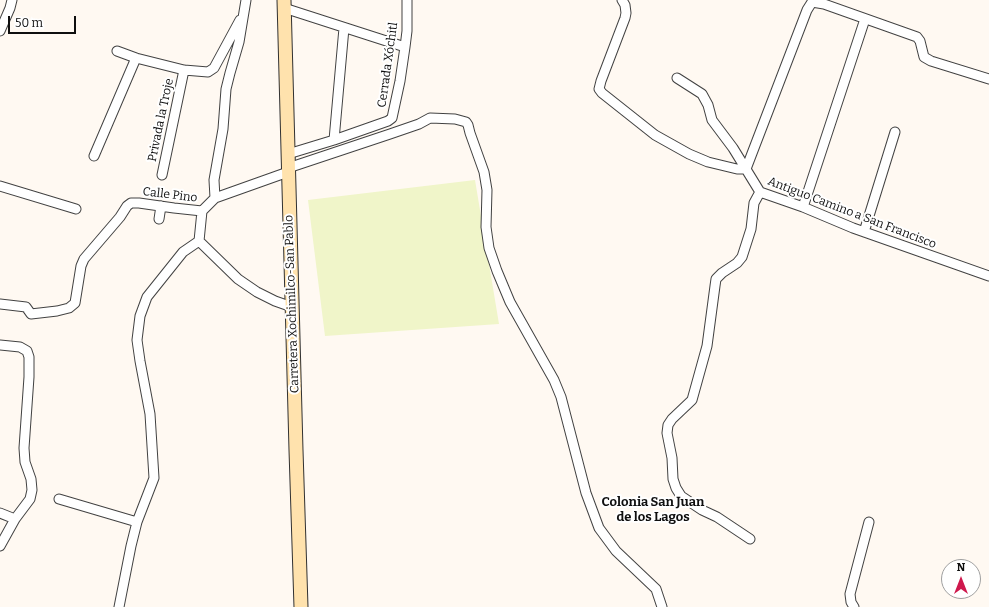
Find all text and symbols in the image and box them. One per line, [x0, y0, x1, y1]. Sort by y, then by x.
scale bar [10, 8, 78, 34]
text: 50 m [15, 16, 43, 30]
street label: Cerrada Xóchitl [375, 21, 401, 109]
street label: Privada la Troje [145, 77, 177, 163]
street label: Antiguo Camino a San Francisco [766, 174, 938, 252]
street label: Calle Pino [142, 185, 198, 205]
street label: Carretera Xochimilco-San Pablo [282, 215, 302, 393]
district label: Colonia San Juan de los Lagos [602, 494, 704, 525]
north arrow [941, 559, 981, 599]
text: N [957, 561, 965, 574]

